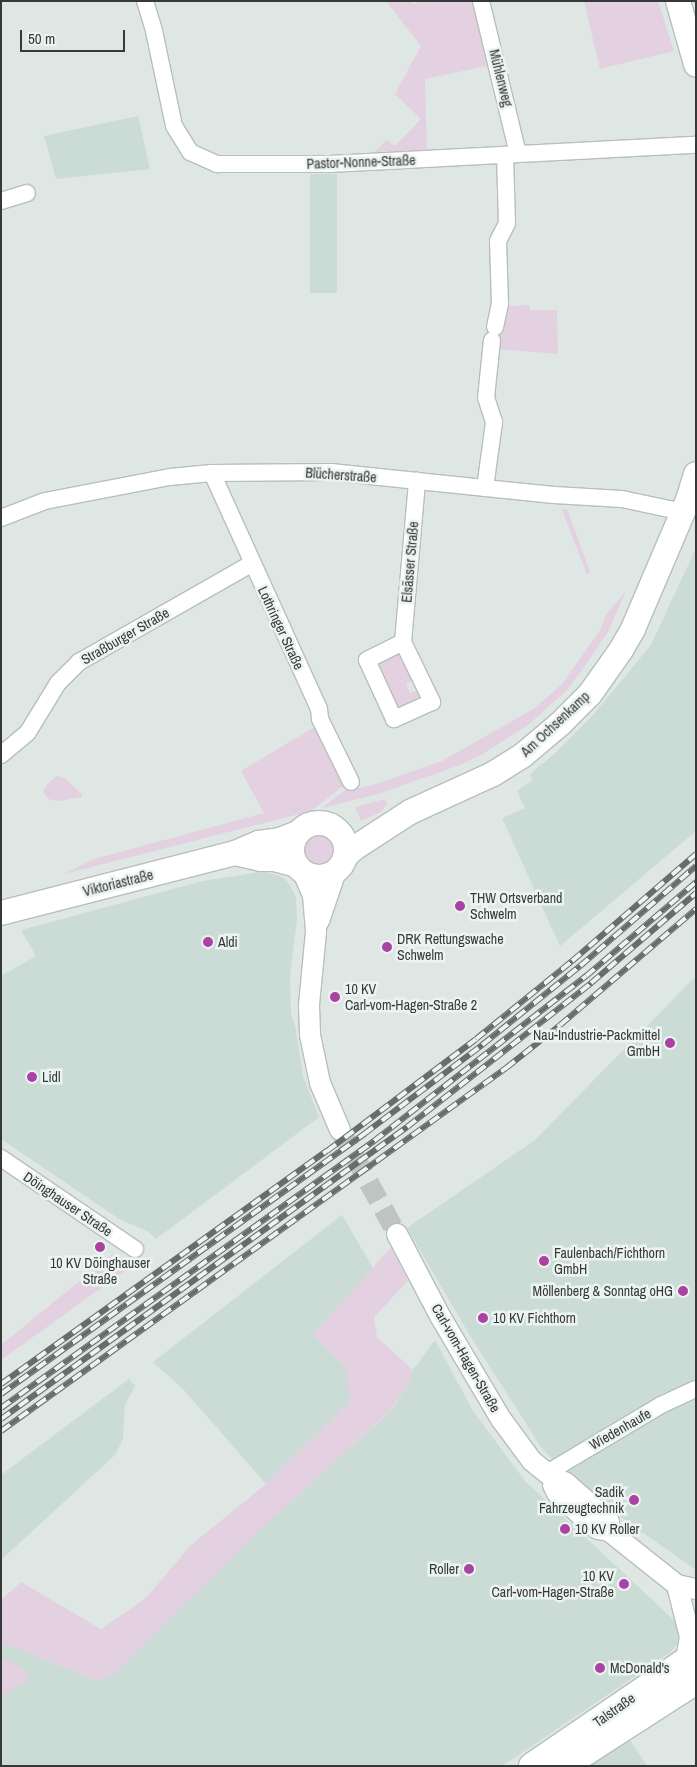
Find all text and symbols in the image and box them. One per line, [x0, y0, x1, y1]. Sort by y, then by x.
scale bar [22, 20, 128, 52]
text: 50 m [28, 28, 55, 49]
street label: Mühlenweg [486, 47, 516, 109]
street label: Pastor-Nonne-Straße [306, 152, 416, 172]
street label: Blücherstraße [305, 464, 377, 486]
street label: Elsässer Straße [398, 521, 422, 603]
street label: Lothringer Straße [254, 584, 308, 672]
street label: Straßburger Straße [78, 604, 172, 668]
street label: Am Ochsenkamp [517, 688, 593, 760]
street label: Viktoriastraße [81, 866, 155, 900]
place label: THW Ortsverband Schwelm [470, 890, 562, 922]
marker: THW Ortsverband Schwelm [454, 900, 466, 912]
place label: DRK Rettungswache Schwelm [397, 931, 504, 964]
place label: Aldi [218, 934, 238, 950]
marker: Aldi [202, 936, 214, 948]
marker: DRK Rettungswache Schwelm [381, 941, 393, 953]
place label: 10 KV Carl-vom-Hagen-Straße 2 [345, 981, 477, 1014]
marker: 10 KV Carl-vom-Hagen-Straße 2 [329, 991, 341, 1003]
place label: Nau-Industrie-Packmittel GmbH [533, 1027, 660, 1060]
marker: Nau-Industrie-Packmittel GmbH [664, 1037, 676, 1049]
place label: Lidl [42, 1069, 61, 1085]
marker: Lidl [26, 1071, 38, 1083]
street label: Döinghauser Straße [20, 1168, 116, 1240]
marker: 10 KV Döinghauser Straße [94, 1241, 106, 1253]
place label: Faulenbach/Fichthorn GmbH [554, 1245, 665, 1278]
place label: 10 KV Döinghauser Straße [50, 1255, 150, 1288]
marker: Faulenbach/Fichthorn GmbH [538, 1255, 550, 1267]
place label: Möllenberg & Sonntag oHG [533, 1283, 673, 1299]
marker: Möllenberg & Sonntag oHG [677, 1285, 689, 1297]
street label: Carl-vom-Hagen-Straße [428, 1301, 504, 1415]
place label: 10 KV Fichthorn [493, 1310, 576, 1326]
marker: 10 KV Fichthorn [477, 1312, 489, 1324]
street label: Wiedenhaufe [586, 1405, 654, 1453]
place label: Sadik Fahrzeugtechnik [539, 1484, 624, 1516]
marker: Sadik Fahrzeugtechnik [628, 1494, 640, 1506]
place label: 10 KV Roller [575, 1521, 639, 1537]
marker: 10 KV Roller [559, 1523, 571, 1535]
place label: Roller [429, 1561, 459, 1577]
marker: Roller [463, 1563, 475, 1575]
place label: 10 KV Carl-vom-Hagen-Straße [492, 1568, 614, 1600]
marker: 10 KV Carl-vom-Hagen-Straße [618, 1578, 630, 1590]
place label: McDonald's [610, 1660, 670, 1676]
marker: McDonald's [594, 1662, 606, 1674]
street label: Talstraße [590, 1690, 638, 1730]

